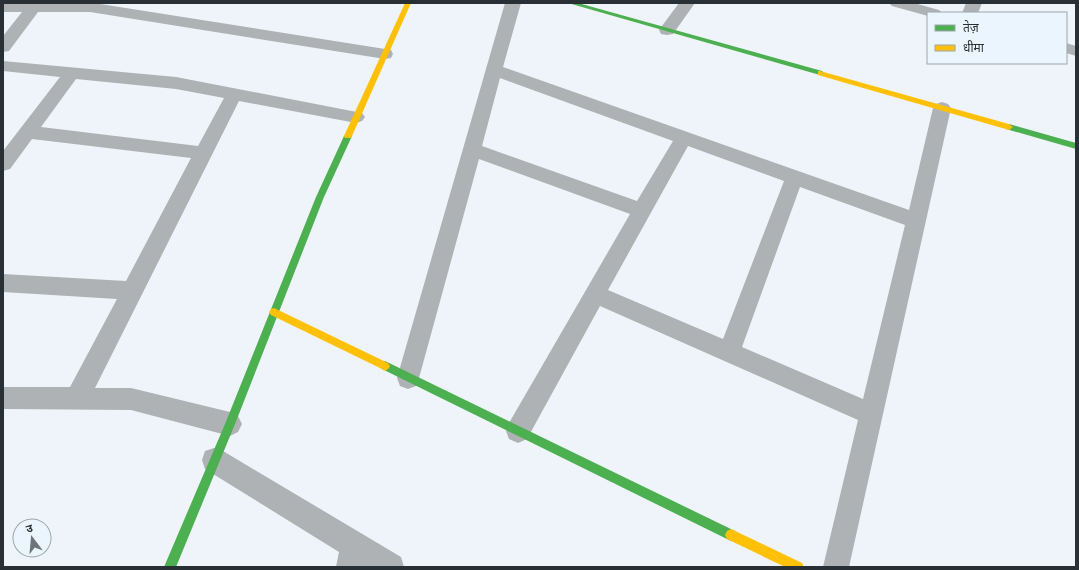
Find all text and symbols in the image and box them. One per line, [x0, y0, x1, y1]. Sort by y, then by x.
legend [927, 12, 1067, 64]
text: तेज़ [963, 20, 980, 35]
text: धीमा [963, 40, 985, 55]
north arrow [12, 518, 52, 558]
text: उ [24, 522, 35, 536]

